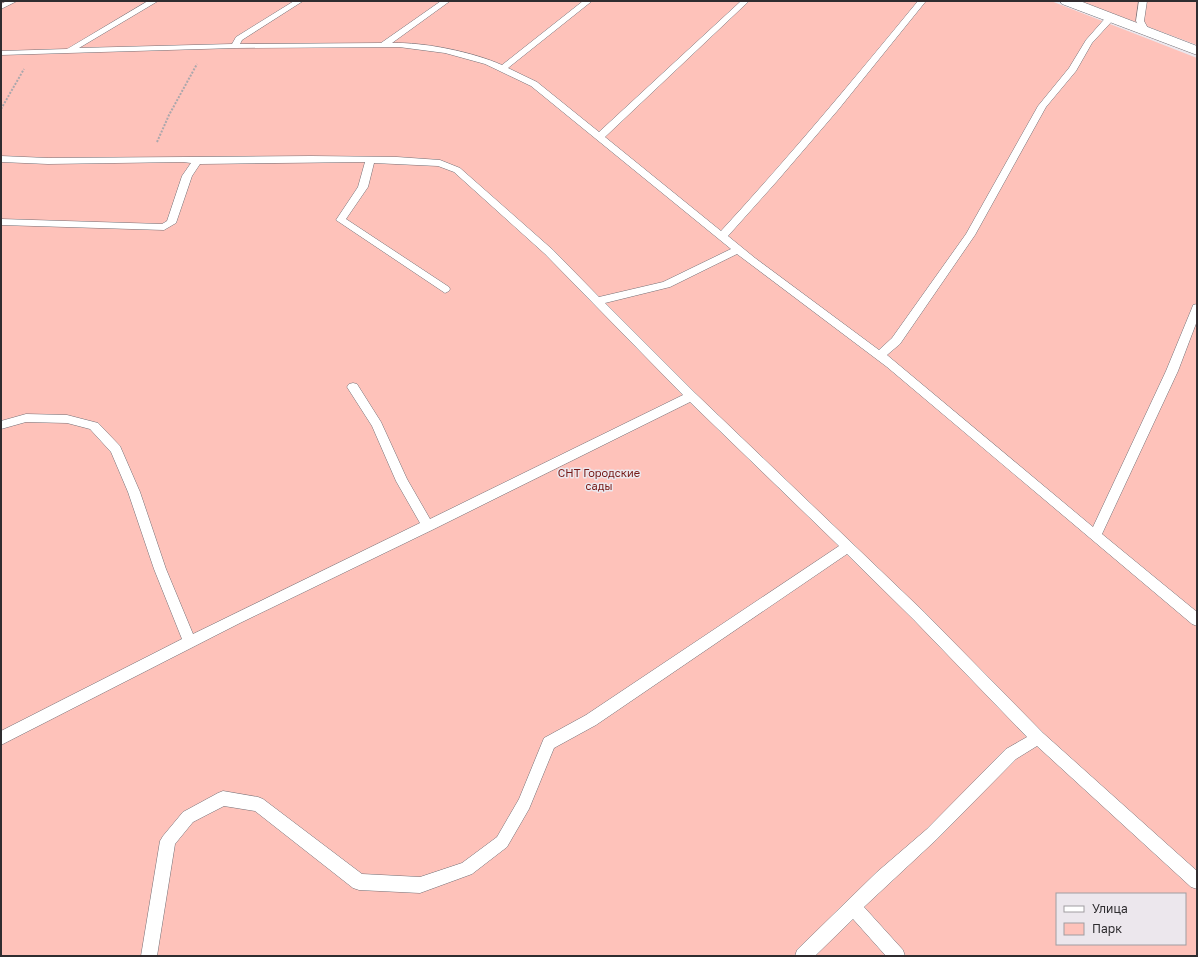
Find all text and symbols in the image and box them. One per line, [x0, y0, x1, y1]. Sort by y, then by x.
park label: СНТ Городские сады [558, 466, 640, 492]
legend [1056, 893, 1186, 945]
text: Улица [1092, 901, 1128, 916]
text: Парк [1092, 921, 1122, 936]

